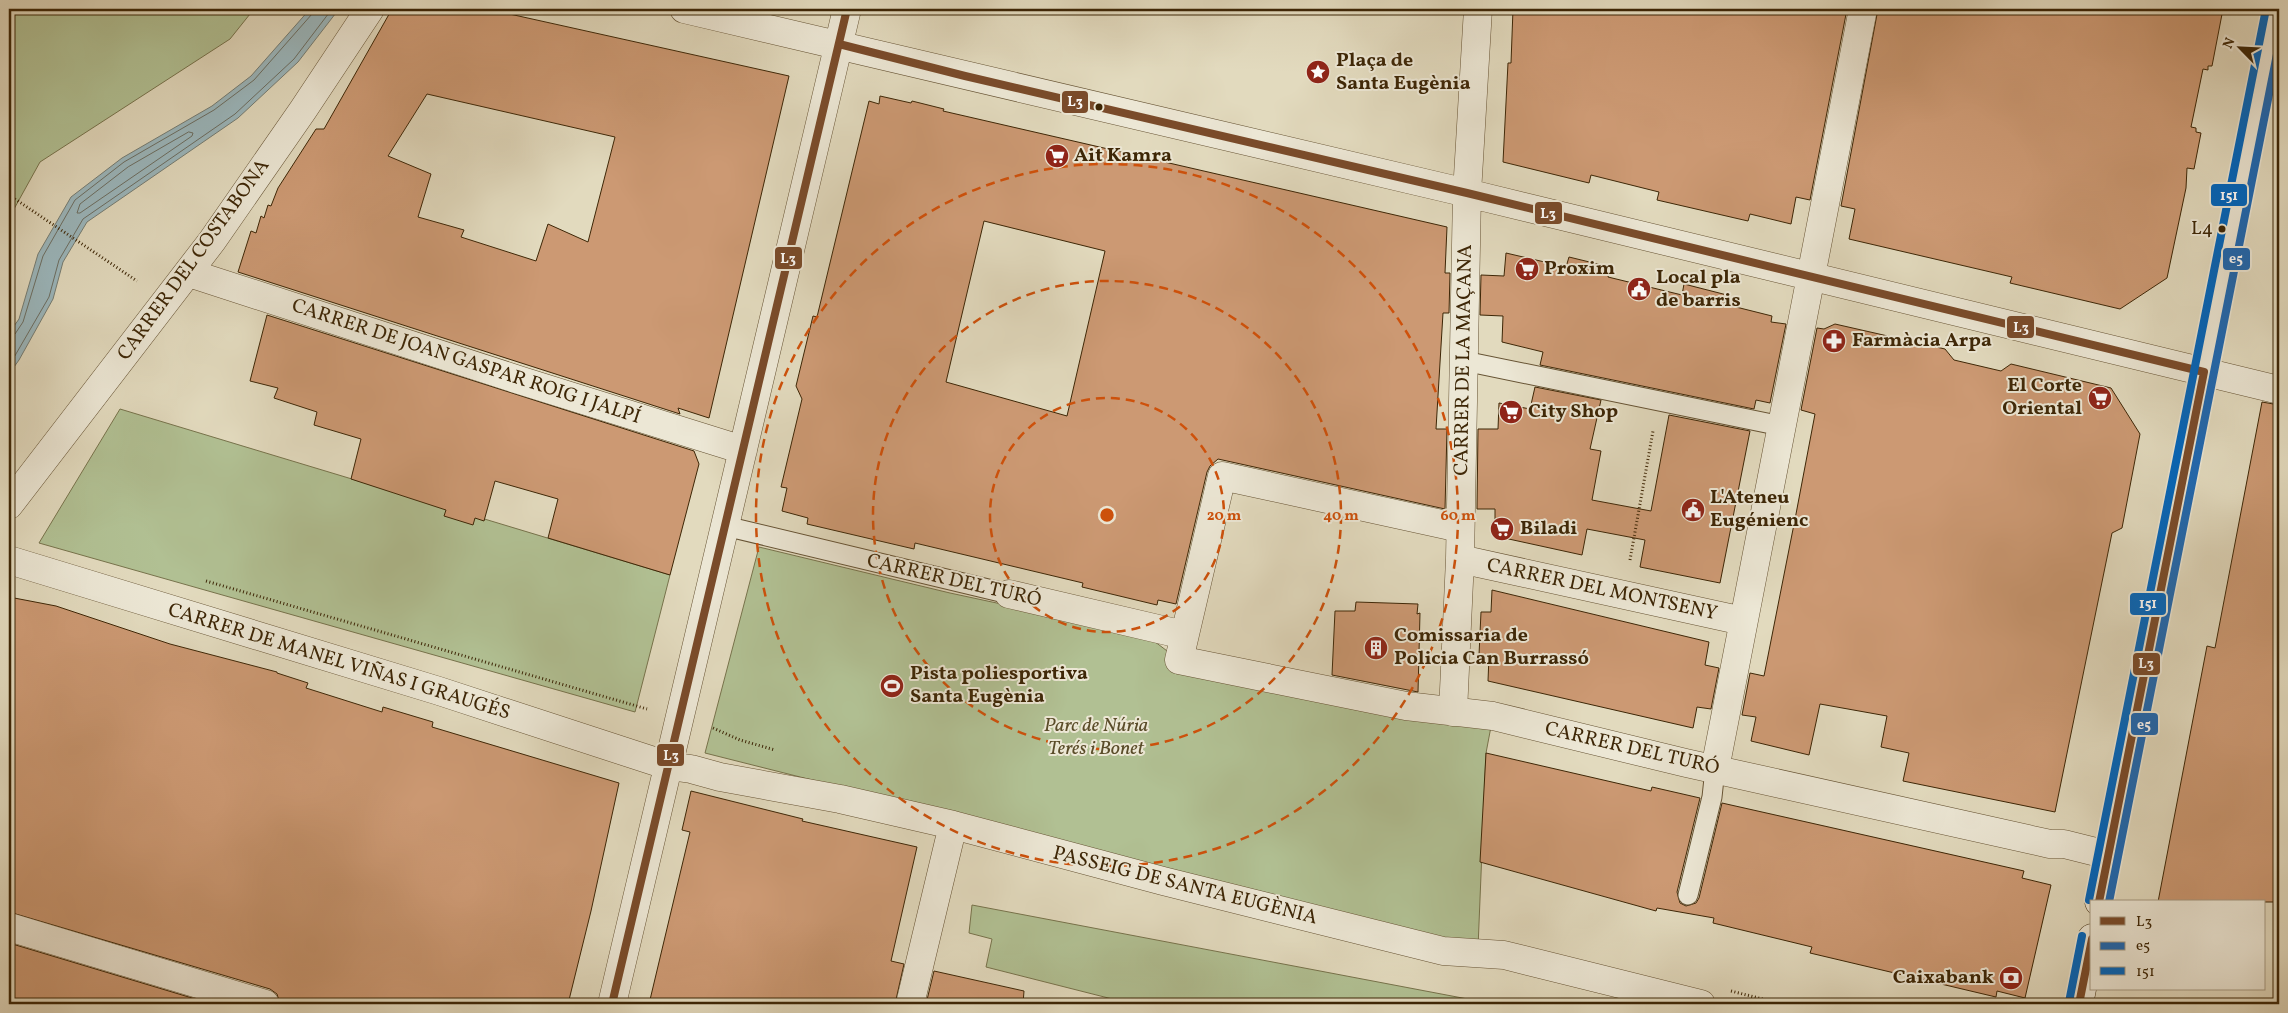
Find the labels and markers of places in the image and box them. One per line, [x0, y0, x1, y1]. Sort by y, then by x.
place label: Plaça de Santa Eugènia [1336, 47, 1471, 98]
place icon: Plaça de Santa Eugènia [1305, 59, 1331, 85]
unlabelled marker [1094, 102, 1104, 112]
place label: Ait Kamra [1074, 142, 1172, 170]
supermarket icon: Ait Kamra [1044, 143, 1070, 169]
place label: L4 [2191, 216, 2213, 242]
marker: L4 [2217, 224, 2227, 234]
place label: Proxim [1544, 255, 1615, 283]
supermarket icon: Proxim [1514, 256, 1540, 282]
place label: Local pla de barris [1656, 264, 1741, 315]
public building icon: Local pla de barris [1626, 276, 1652, 302]
place label: Farmàcia Arpa [1852, 327, 1992, 355]
pharmacy icon: Farmàcia Arpa [1821, 328, 1847, 354]
place label: El Corte Oriental [2002, 372, 2082, 423]
supermarket icon: El Corte Oriental [2087, 385, 2113, 411]
place label: City Shop [1528, 398, 1618, 426]
supermarket icon: City Shop [1498, 399, 1524, 425]
place label: L'Ateneu Eugénienc [1710, 484, 1808, 535]
public building icon: L'Ateneu Eugénienc [1680, 497, 1706, 523]
centre of rings [1098, 506, 1116, 524]
place label: Biladi [1520, 515, 1577, 543]
supermarket icon: Biladi [1489, 516, 1515, 542]
place label: Comissaria de Policia Can Burrassó [1394, 622, 1589, 673]
building icon: Comissaria de Policia Can Burrassó [1363, 635, 1389, 661]
place label: Pista poliesportiva Santa Eugènia [910, 660, 1088, 711]
sports icon: Pista poliesportiva Santa Eugènia [879, 673, 905, 699]
place label: Caixabank [1893, 964, 1994, 992]
bank icon: Caixabank [1998, 965, 2024, 991]

